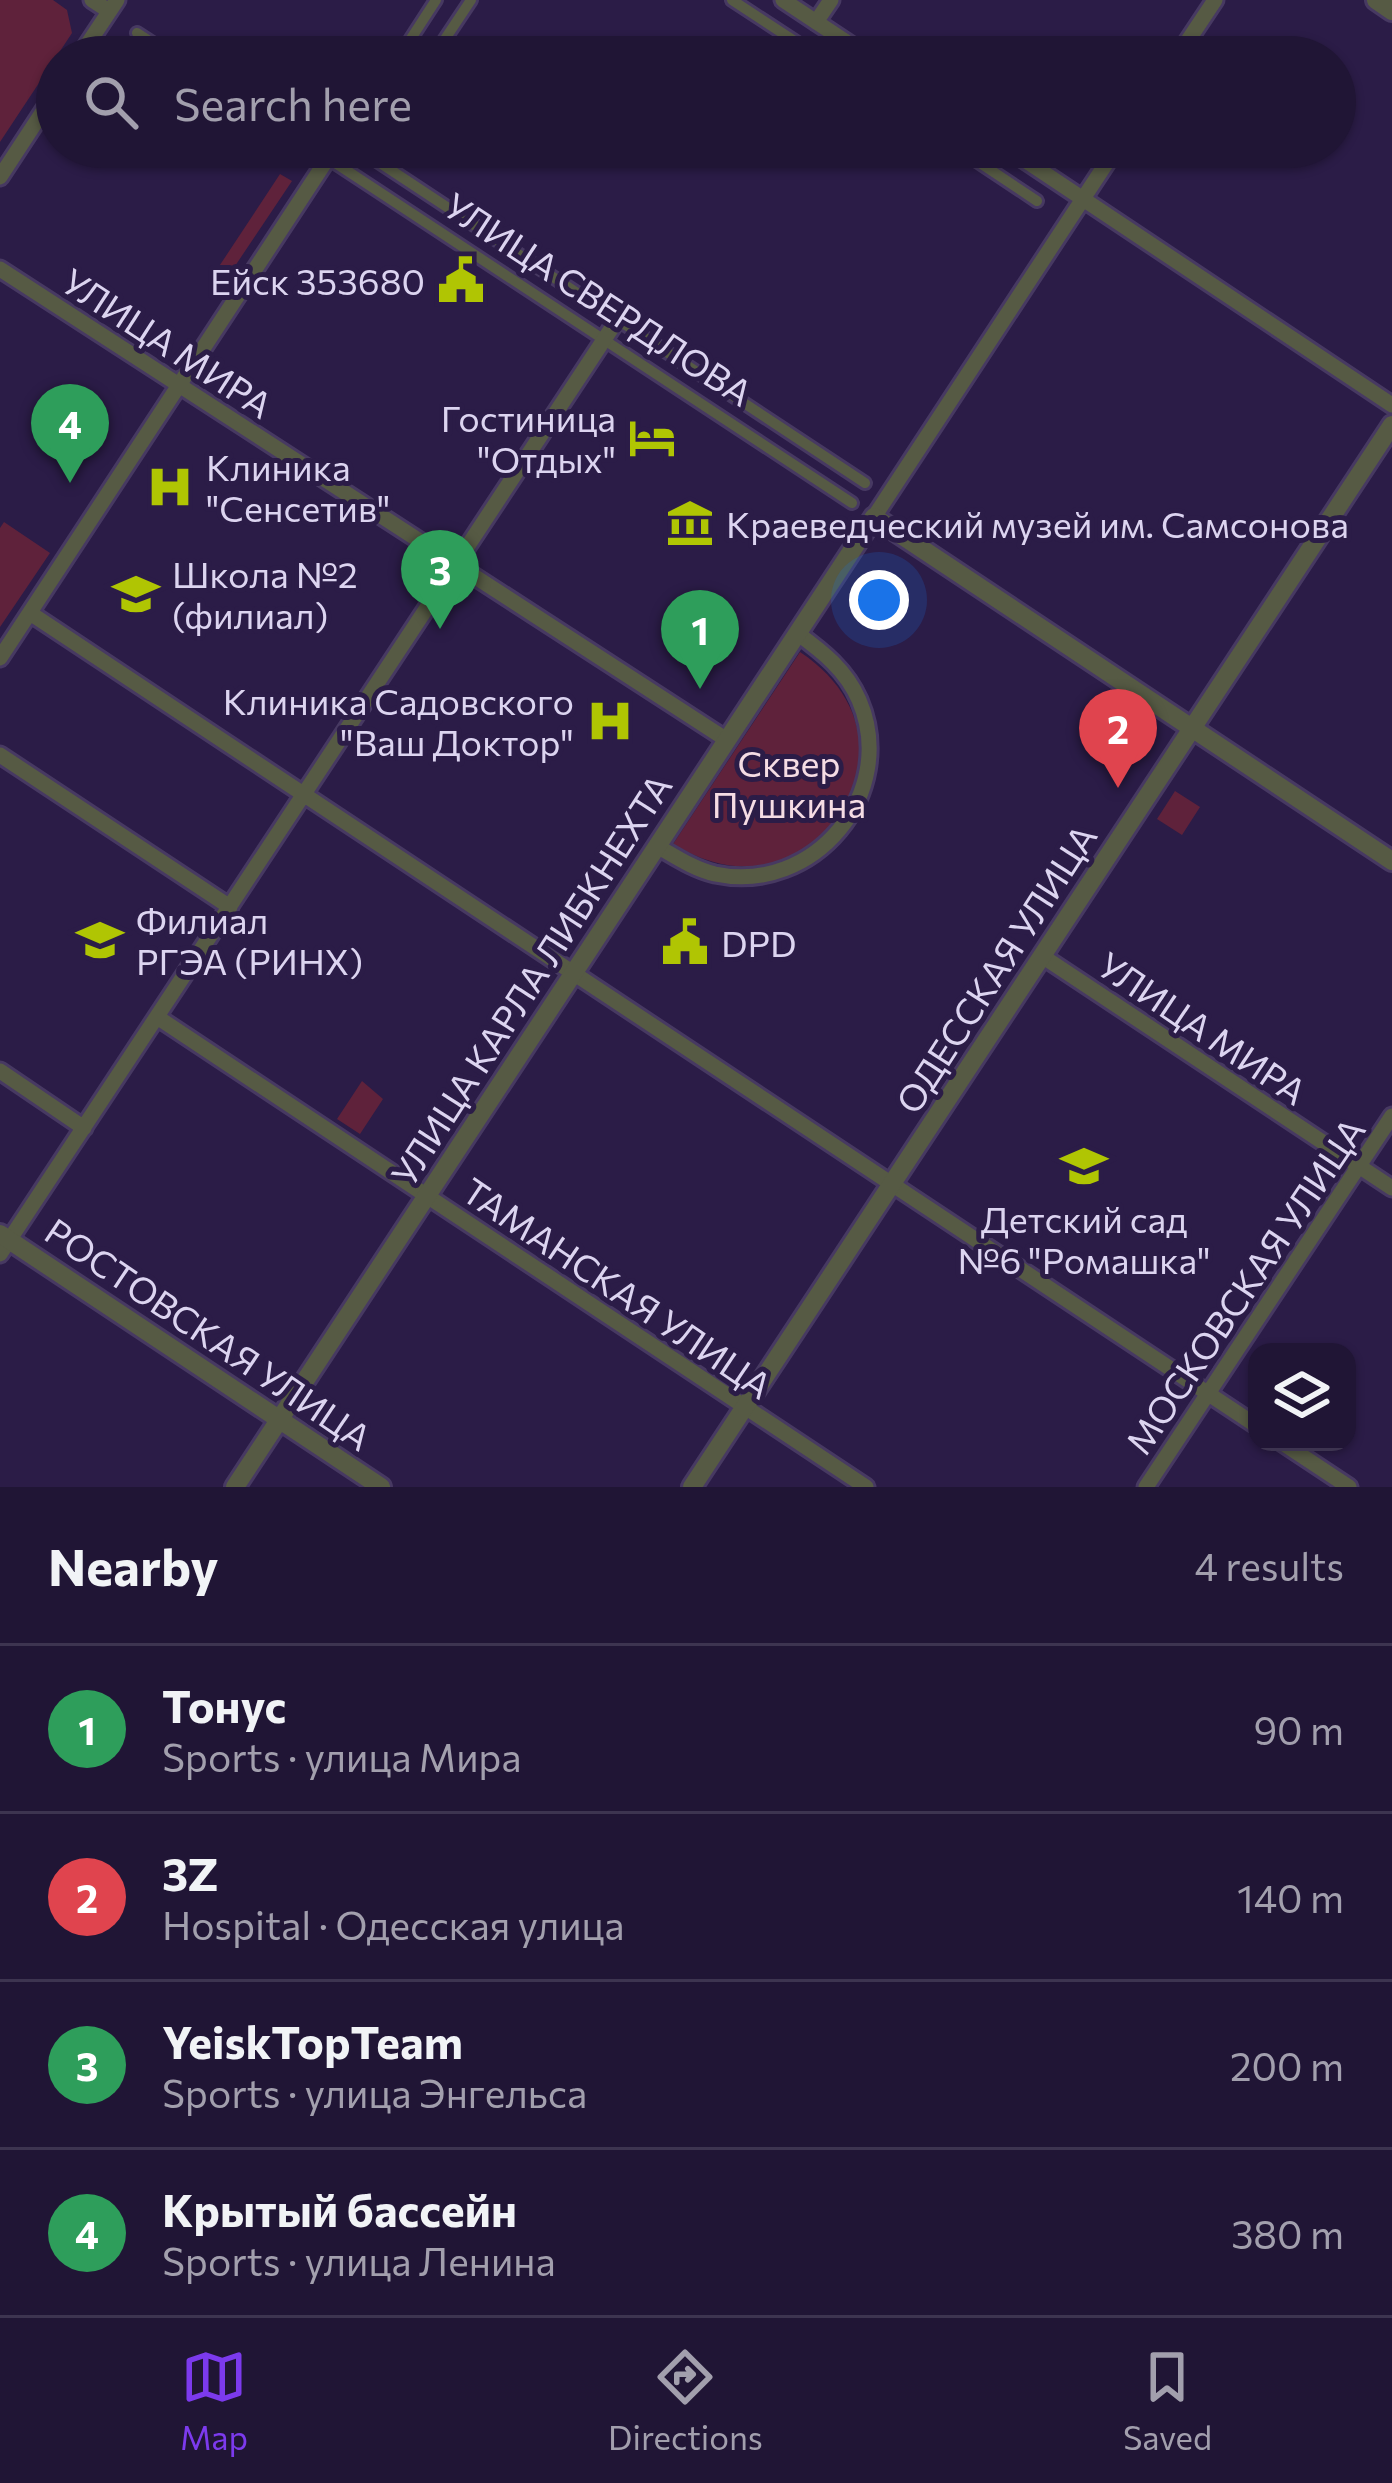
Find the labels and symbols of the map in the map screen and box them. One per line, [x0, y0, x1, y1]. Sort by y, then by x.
street label: УЛИЦА СВЕРДЛОВА [437, 182, 761, 414]
public building icon: Ейск 353680 [436, 255, 486, 305]
street label: УЛИЦА МИРА [55, 258, 281, 426]
place label: Ейск 353680 [210, 258, 425, 302]
pin: 4 [31, 384, 109, 483]
place label: Гостиница "Отдых" [441, 395, 616, 480]
hotel icon: Гостиница "Отдых" [627, 413, 677, 463]
place label: Клиника "Сенсетив" [206, 444, 390, 529]
hospital icon: Клиника "Сенсетив" [145, 462, 195, 512]
museum icon: Краеведческий музей им. Самсонова [665, 498, 715, 548]
place label: Краеведческий музей им. Самсонова [726, 501, 1349, 545]
pin: 3 [401, 530, 479, 629]
place label: Школа №2 (филиал) [172, 551, 358, 636]
school or university icon: Школа №2 (филиал) [111, 569, 161, 619]
your location [849, 570, 909, 630]
pin: 1 [661, 590, 739, 689]
place label: Клиника Садовского "Ваш Доктор" [223, 678, 574, 763]
pin: 2 [1079, 689, 1157, 788]
hospital icon: Клиника Садовского "Ваш Доктор" [585, 696, 635, 746]
park label: Сквер Пушкина [712, 740, 866, 825]
street label: УЛИЦА КАРЛА ЛИБКНЕХТА [380, 765, 680, 1193]
street label: ОДЕССКАЯ УЛИЦА [885, 815, 1105, 1121]
place label: Филиал РГЭА (РИНХ) [136, 897, 363, 982]
school or university icon: Филиал РГЭА (РИНХ) [75, 915, 125, 965]
public building icon: DPD [660, 917, 710, 967]
place label: DPD [721, 920, 797, 964]
street label: УЛИЦА МИРА [1091, 941, 1315, 1113]
street label: МОСКОВСКАЯ УЛИЦА [1115, 1109, 1373, 1461]
school or university icon: Детский сад №6 "Ромашка" [1059, 1141, 1109, 1191]
street label: ТАМАНСКАЯ УЛИЦА [455, 1167, 781, 1407]
place label: Детский сад №6 "Ромашка" [957, 1196, 1211, 1281]
street label: РОСТОВСКАЯ УЛИЦА [38, 1208, 380, 1458]

